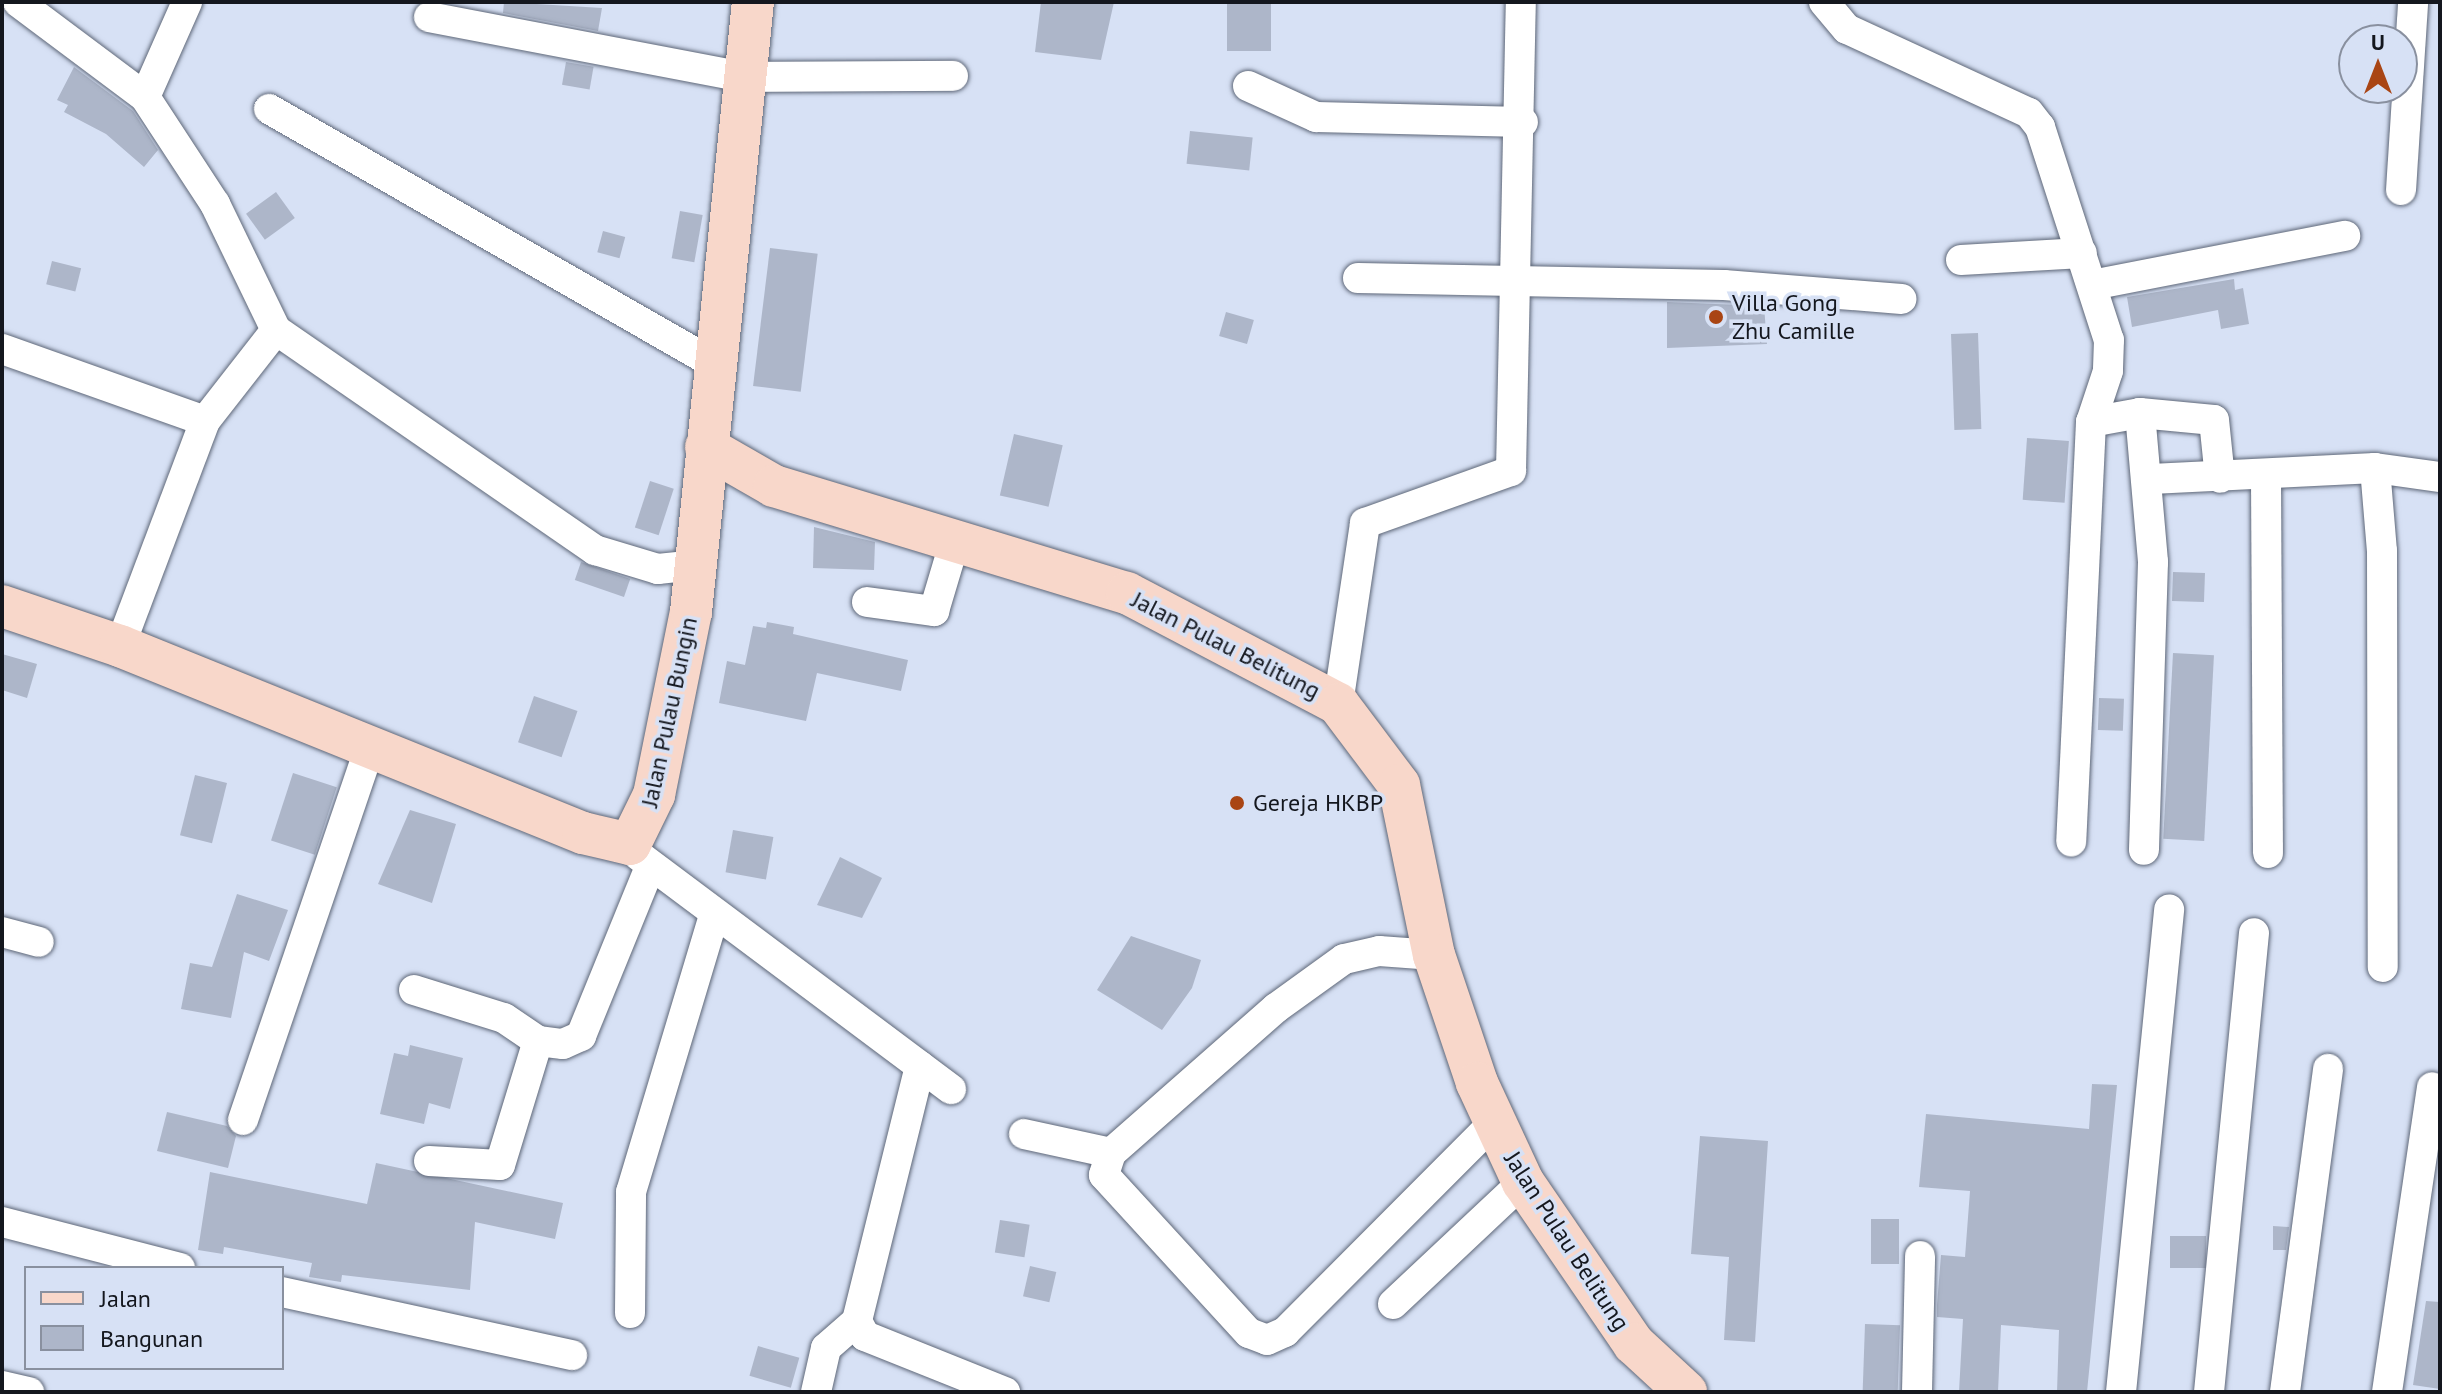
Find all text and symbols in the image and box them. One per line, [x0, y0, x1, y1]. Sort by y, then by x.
north arrow [2338, 24, 2418, 104]
text: U [2371, 28, 2385, 56]
place label: Villa Gong Zhu Camille [1732, 289, 1855, 345]
marker: Villa Gong Zhu Camille [1707, 308, 1725, 326]
street label: Jalan Pulau Belitung [1127, 585, 1325, 705]
street label: Jalan Pulau Bungin [635, 614, 703, 810]
place label: Gereja HKBP [1253, 789, 1383, 817]
marker: Gereja HKBP [1228, 794, 1246, 812]
street label: Jalan Pulau Belitung [1498, 1146, 1636, 1336]
legend [24, 1266, 284, 1370]
text: Jalan [100, 1283, 151, 1314]
text: Bangunan [100, 1323, 203, 1354]

